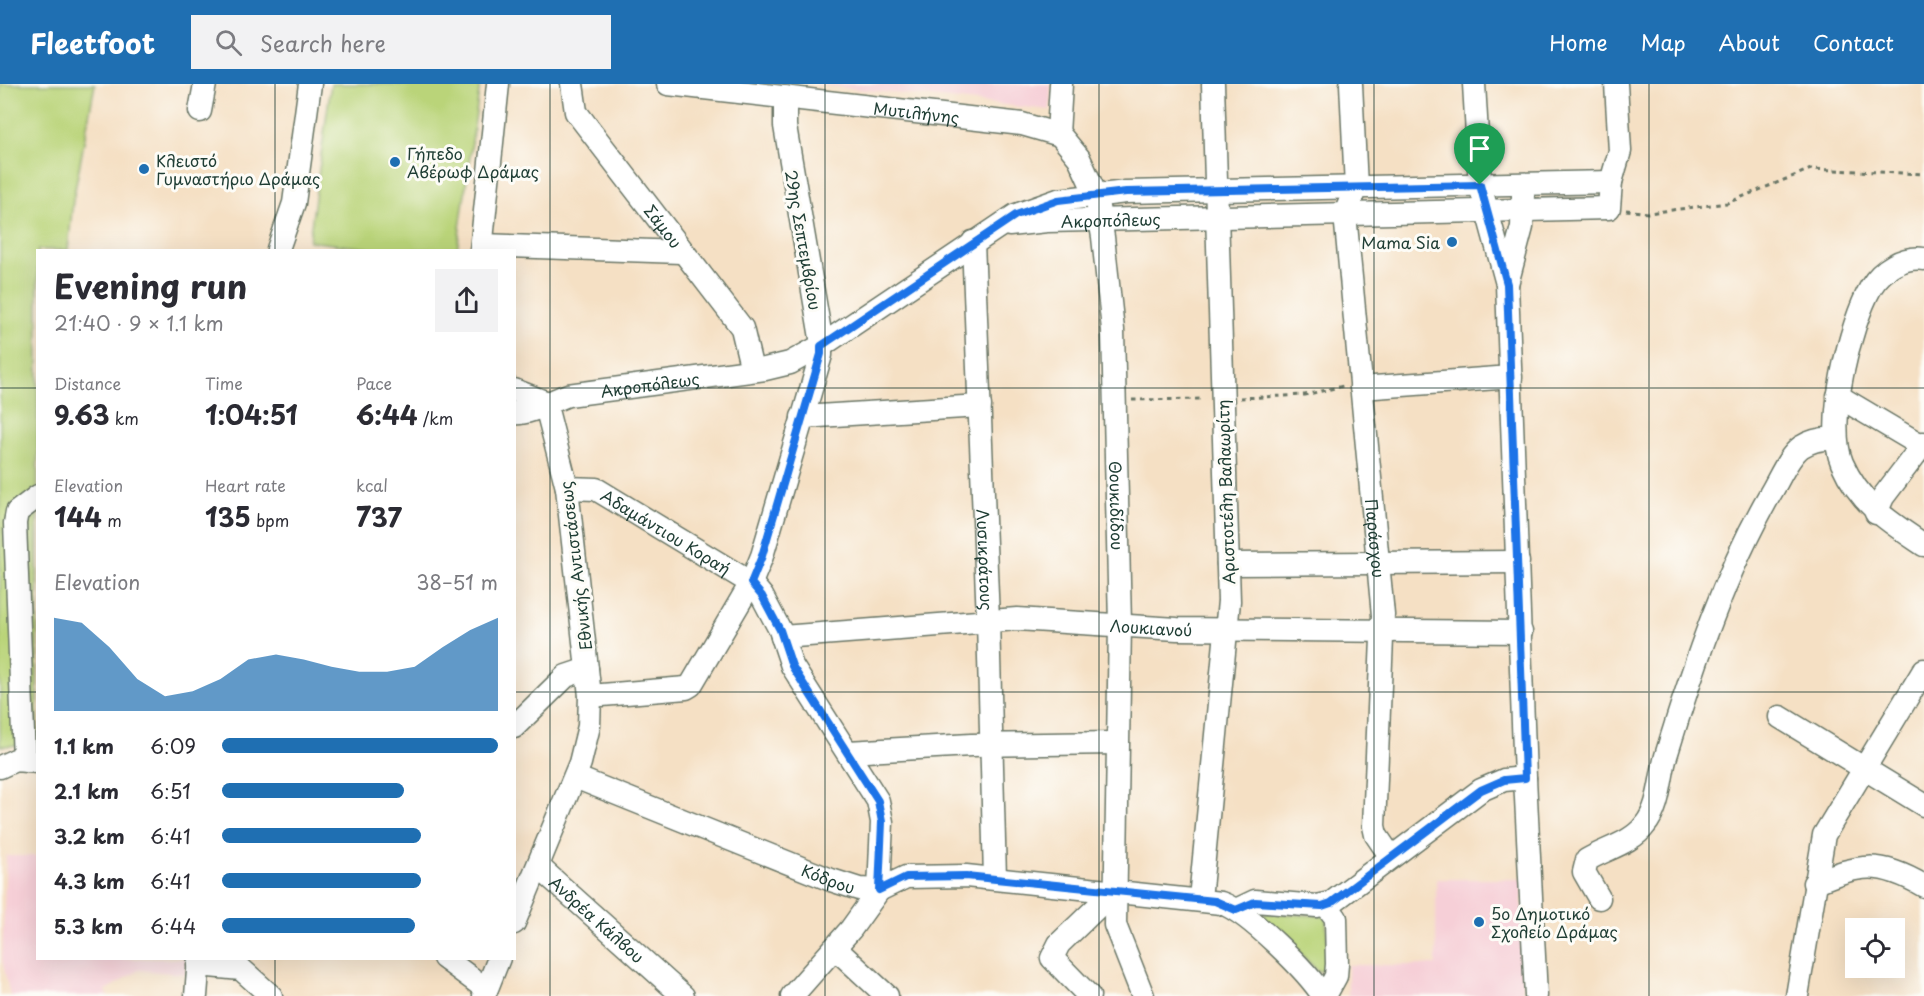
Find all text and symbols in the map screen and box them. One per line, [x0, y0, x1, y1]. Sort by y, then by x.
search box [191, 15, 611, 69]
text: Fleetfoot [30, 21, 155, 64]
icon: search [212, 26, 245, 59]
text: Search here [260, 26, 386, 59]
text: Home [1549, 26, 1608, 58]
text: Map [1641, 26, 1686, 58]
text: About [1719, 26, 1780, 58]
text: Contact [1813, 26, 1894, 58]
street label: Μυτιλήνης [872, 95, 961, 129]
pin [1454, 123, 1505, 185]
icon: arrive [1463, 132, 1496, 165]
place label: Γήπεδο Αβέρωφ Δράμας [407, 141, 539, 183]
place label: Κλειστό Γυμναστήριο Δράμας [156, 148, 320, 190]
marker: Γήπεδο Αβέρωφ Δράμας [388, 155, 402, 169]
marker: Κλειστό Γυμναστήριο Δράμας [137, 162, 151, 176]
street label: 29ης Σεπτεμβρίου [780, 168, 828, 312]
street label: Σάμου [639, 199, 688, 253]
street label: Ακροπόλεως [1061, 206, 1161, 233]
place label: Mama Sia [1361, 230, 1440, 254]
marker: Mama Sia [1445, 235, 1459, 249]
text: Evening run [54, 260, 247, 310]
button: share [435, 269, 498, 332]
text: 21:40 · 9 × 1.1 km [54, 308, 224, 338]
street label: Ακροπόλεως [599, 366, 701, 403]
text: Distance [54, 371, 121, 395]
text: Time [205, 371, 243, 395]
text: Pace [356, 371, 392, 395]
text: 9.63 [54, 395, 110, 434]
text: 1:04:51 [205, 395, 298, 434]
text: 6:44 [356, 395, 418, 434]
street label: Αριστοτέλη Βαλαωρίτη [1210, 399, 1240, 585]
text: km [110, 406, 139, 430]
text: /km [418, 406, 453, 430]
street label: Θουκιδίδου [1104, 460, 1130, 551]
text: Elevation [54, 473, 123, 497]
text: Heart rate [205, 473, 286, 497]
text: kcal [356, 473, 388, 497]
street label: Εθνικής Αντιστάσεως [553, 480, 597, 652]
street label: Αδαμάντιου Κοραή [597, 483, 736, 580]
text: 144 [54, 497, 102, 536]
text: 135 [205, 497, 251, 536]
text: 737 [356, 497, 402, 536]
street label: Παράσχου [1360, 498, 1391, 579]
text: m [102, 508, 122, 532]
text: bpm [251, 508, 289, 532]
street label: Λυσικράτους [972, 509, 1000, 611]
text: Elevation [54, 567, 140, 597]
text: 38–51 m [416, 567, 498, 597]
street label: Λουκιανού [1109, 613, 1192, 641]
text: 1.1 km [54, 731, 114, 761]
text: 6:09 [150, 731, 196, 761]
text: 2.1 km [54, 776, 119, 806]
text: 6:51 [150, 776, 191, 806]
text: 3.2 km [54, 821, 125, 851]
text: 6:41 [150, 821, 191, 851]
street label: Κόδρου [798, 857, 858, 899]
text: 4.3 km [54, 866, 125, 896]
text: 6:41 [150, 866, 191, 896]
street label: Ανδρέα Κάλβου [544, 870, 650, 968]
place label: 5ο Δημοτικό Σχολείο Δράμας [1491, 901, 1618, 943]
text: 5.3 km [54, 911, 123, 941]
text: 6:44 [150, 911, 196, 941]
marker: 5ο Δημοτικό Σχολείο Δράμας [1472, 915, 1486, 929]
map controls [1845, 918, 1905, 978]
button: locate [1845, 918, 1905, 978]

